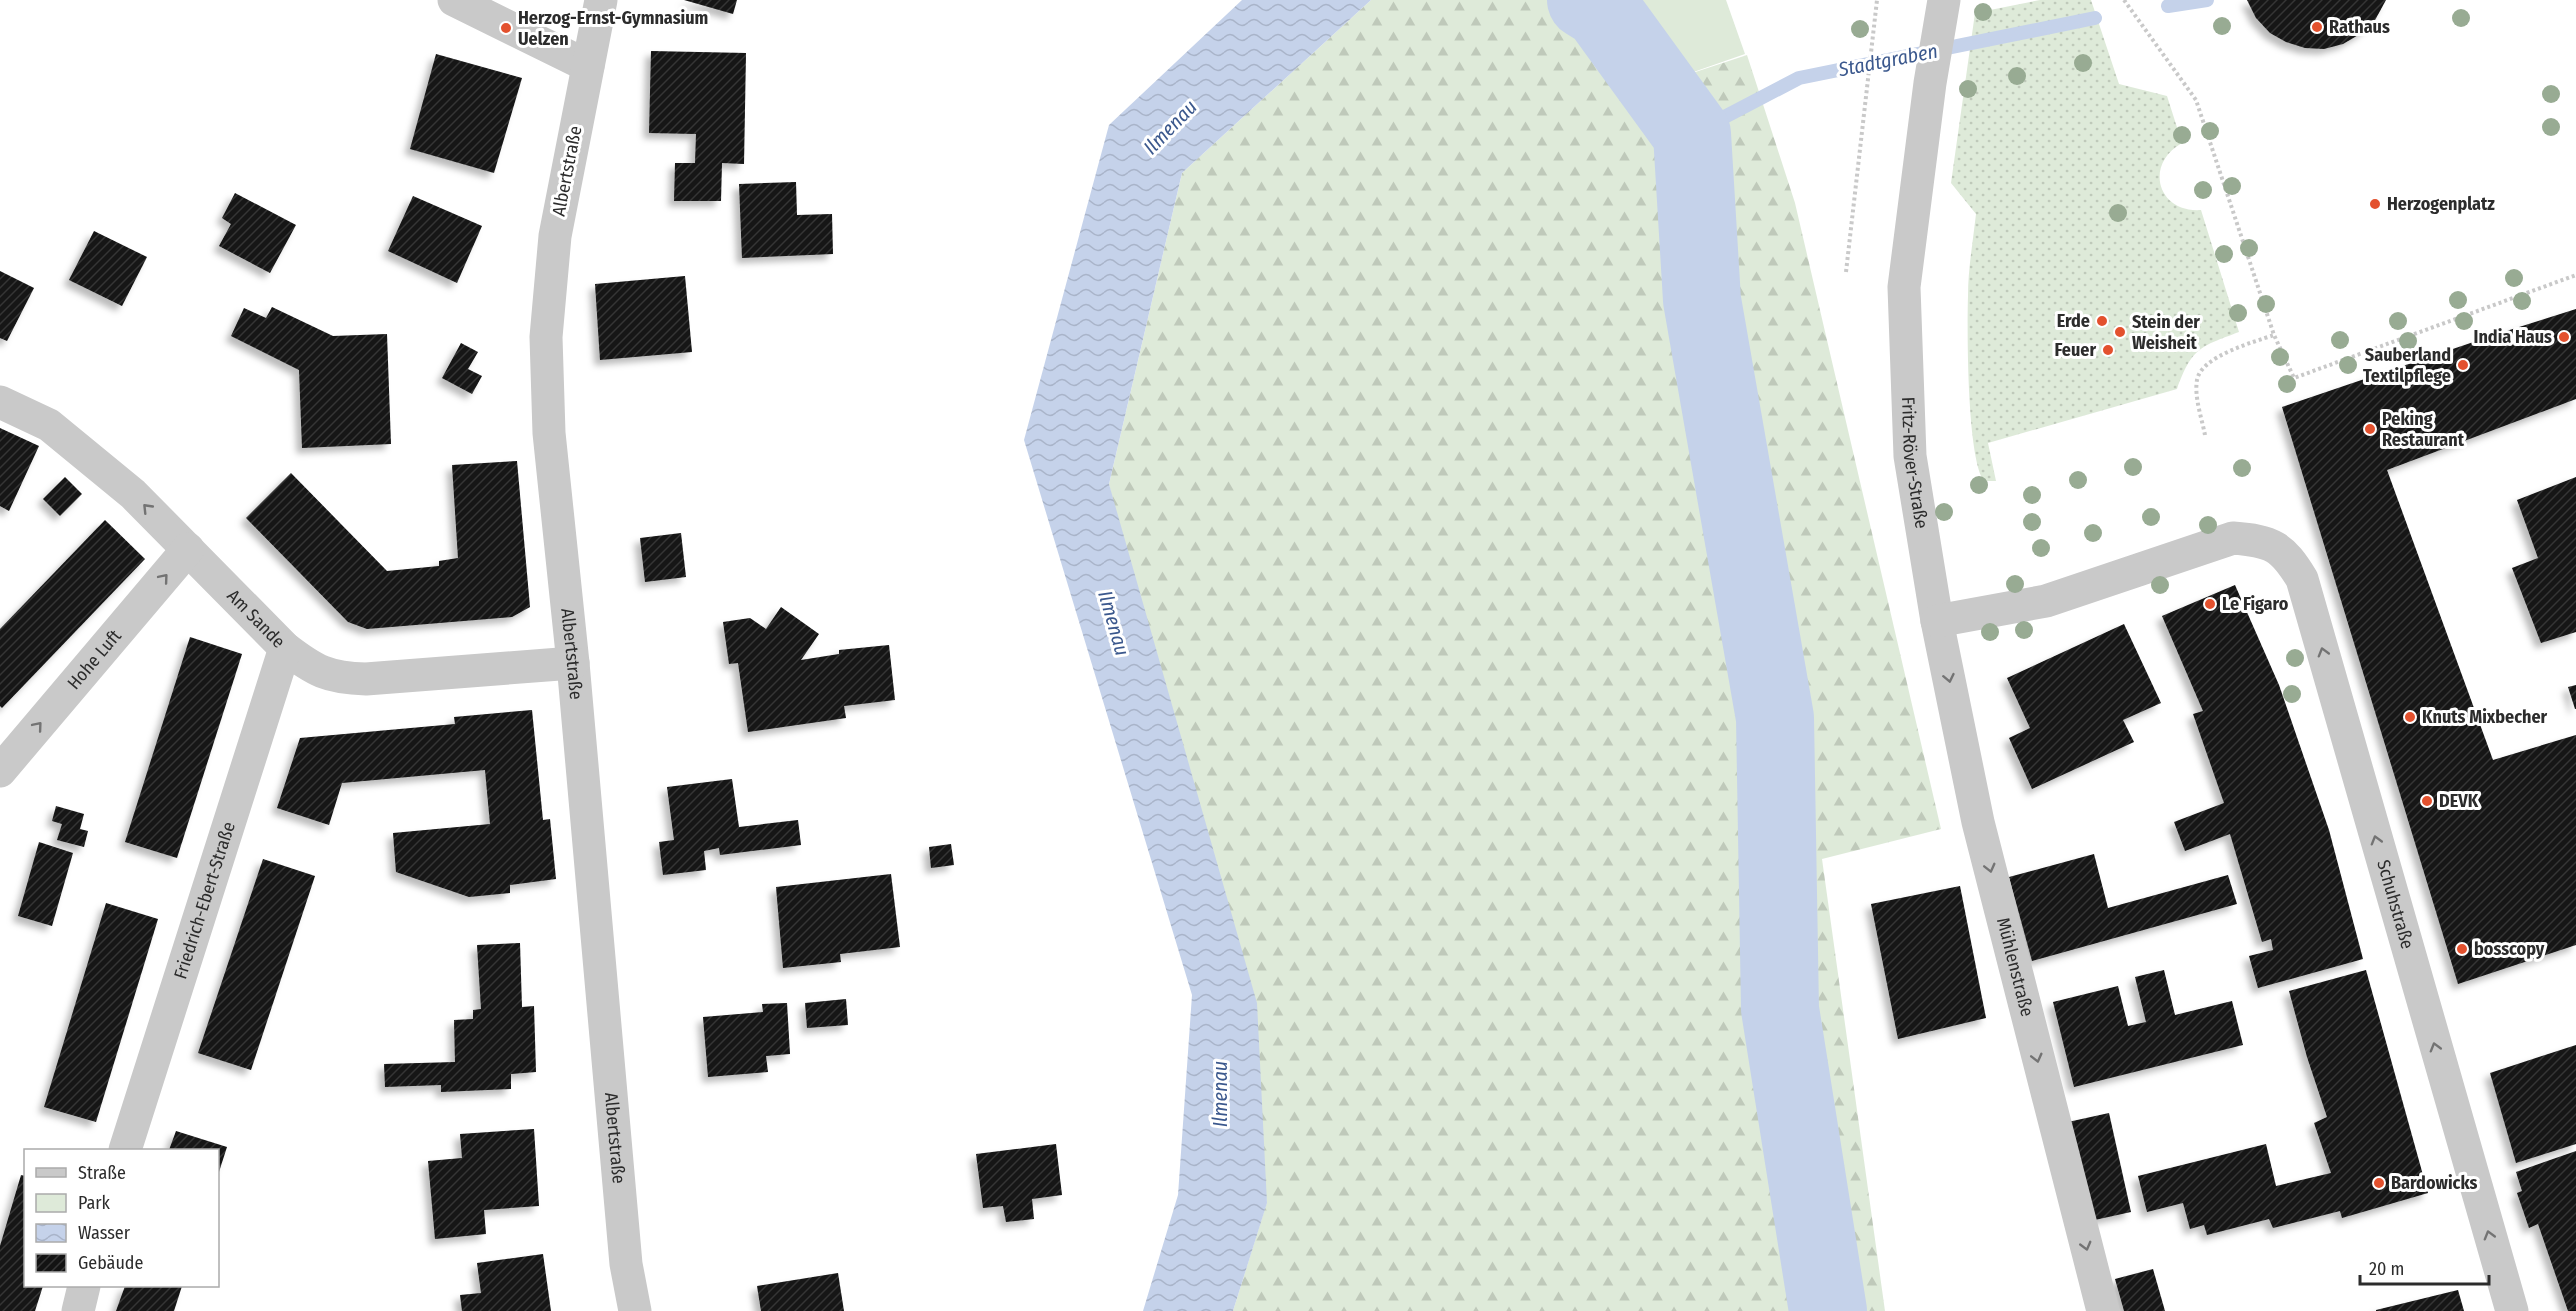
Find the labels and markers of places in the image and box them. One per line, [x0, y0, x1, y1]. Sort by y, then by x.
place label: Herzog-Ernst-Gymnasium Uelzen [518, 7, 708, 50]
place label: Rathaus [2329, 16, 2390, 38]
marker: Rathaus [2310, 20, 2324, 34]
marker: Herzog-Ernst-Gymnasium Uelzen [499, 21, 513, 35]
place label: Herzogenplatz [2387, 193, 2495, 215]
marker: Herzogenplatz [2368, 197, 2382, 211]
place label: Erde [2057, 310, 2090, 332]
place label: Stein der Weisheit [2132, 311, 2200, 354]
marker: Erde [2095, 314, 2109, 328]
marker: Stein der Weisheit [2113, 325, 2127, 339]
place label: India Haus [2474, 326, 2552, 348]
marker: India Haus [2557, 330, 2571, 344]
place label: Feuer [2055, 339, 2096, 361]
marker: Feuer [2101, 343, 2115, 357]
place label: Sauberland Textilpflege [2363, 344, 2451, 387]
marker: Sauberland Textilpflege [2456, 358, 2470, 372]
place label: Peking Restaurant [2382, 408, 2465, 451]
marker: Peking Restaurant [2363, 422, 2377, 436]
place label: Le Figaro [2222, 593, 2289, 615]
marker: Le Figaro [2203, 597, 2217, 611]
place label: Knuts Mixbecher [2422, 706, 2548, 728]
marker: Knuts Mixbecher [2403, 710, 2417, 724]
place label: DEVK [2439, 790, 2479, 812]
marker: DEVK [2420, 794, 2434, 808]
place label: bosscopy [2474, 938, 2545, 960]
marker: bosscopy [2455, 942, 2469, 956]
place label: Bardowicks [2391, 1172, 2477, 1194]
marker: Bardowicks [2372, 1176, 2386, 1190]

